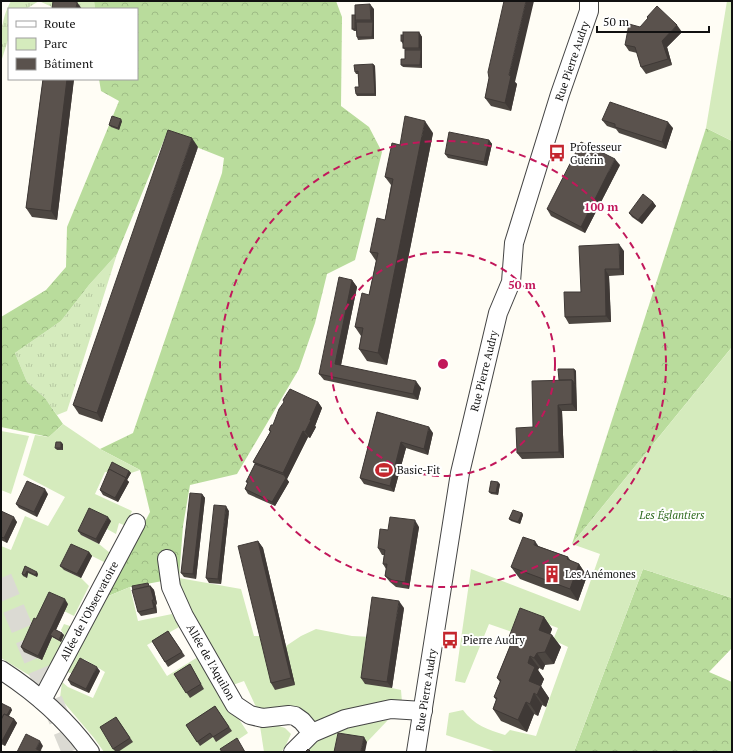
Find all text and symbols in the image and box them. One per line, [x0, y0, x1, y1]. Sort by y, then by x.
legend [8, 8, 138, 80]
scale bar [597, 8, 709, 34]
text: 50 m [603, 14, 630, 29]
text: Route [44, 16, 75, 31]
street label: Rue Pierre Audry [552, 19, 592, 103]
text: Parc [44, 36, 68, 51]
text: Bâtiment [44, 56, 94, 71]
place label: Professeur Guérin [570, 140, 622, 167]
bus stop icon: Professeur Guérin [547, 143, 567, 163]
text: 100 m [584, 199, 618, 214]
text: 50 m [508, 277, 536, 292]
street label: Rue Pierre Audry [467, 328, 501, 413]
centre of rings [436, 357, 450, 371]
sports icon: Basic-Fit [374, 460, 394, 480]
place label: Basic-Fit [397, 463, 440, 477]
park label: Les Églantiers [638, 508, 705, 522]
street label: Allée de l'Observatoire [57, 558, 121, 663]
building icon: Les Anémones [542, 564, 562, 584]
place label: Les Anémones [565, 567, 636, 581]
street label: Allée de l'Aquilon [184, 622, 239, 703]
bus stop icon: Pierre Audry [440, 630, 460, 650]
place label: Pierre Audry [463, 633, 525, 647]
street label: Rue Pierre Audry [413, 647, 439, 732]

